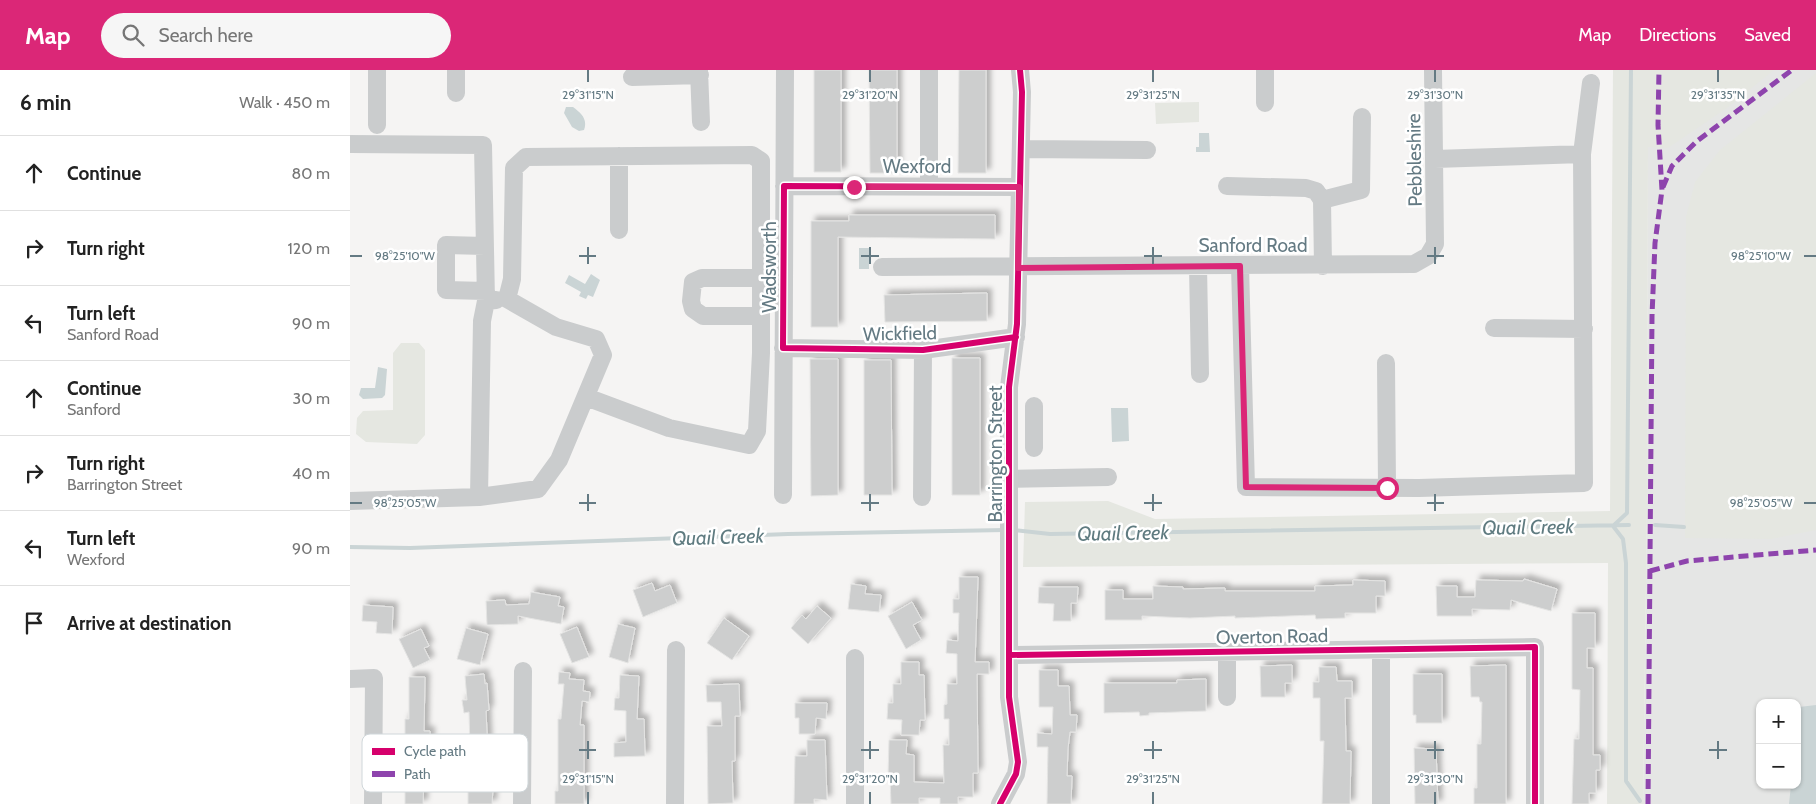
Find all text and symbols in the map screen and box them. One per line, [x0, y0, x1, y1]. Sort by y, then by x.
search box [101, 13, 451, 58]
text: Map [25, 21, 71, 50]
icon: search [119, 21, 147, 49]
text: Search here [159, 24, 253, 47]
text: Map [1578, 24, 1611, 46]
text: Directions [1639, 24, 1716, 46]
text: Saved [1744, 24, 1791, 46]
text: 29°31'15"N [562, 87, 614, 102]
text: 29°31'20"N [842, 87, 898, 102]
text: 29°31'25"N [1126, 87, 1180, 102]
text: 29°31'30"N [1407, 87, 1463, 102]
text: 29°31'35"N [1691, 87, 1745, 102]
text: 6 min [20, 90, 71, 115]
text: Walk · 450 m [239, 93, 330, 112]
street label: Pebbleshire [1402, 113, 1427, 207]
street label: Wexford [883, 155, 951, 178]
icon: ahead [20, 159, 48, 187]
text: Continue [67, 162, 141, 185]
text: 80 m [292, 164, 330, 183]
route end [843, 176, 866, 199]
street label: Wadsworth [758, 221, 781, 313]
icon: right [20, 234, 48, 262]
street label: Sanford Road [1198, 234, 1308, 257]
text: Turn right [67, 237, 145, 260]
text: 120 m [288, 239, 330, 258]
text: 98°25'10"W [375, 248, 436, 263]
text: 98°25'10"W [1731, 248, 1792, 263]
text: Turn left [67, 302, 135, 325]
icon: left [20, 309, 48, 337]
text: 90 m [292, 314, 330, 333]
street label: Wickfield [863, 321, 937, 346]
text: Sanford Road [67, 325, 159, 344]
text: Continue [67, 377, 141, 400]
icon: ahead [20, 384, 48, 412]
street label: Barrington Street [984, 385, 1007, 523]
text: 30 m [293, 389, 330, 408]
text: Sanford [67, 400, 121, 419]
text: Turn right [67, 452, 145, 475]
icon: right [20, 459, 48, 487]
text: 40 m [292, 464, 330, 483]
text: Barrington Street [67, 475, 182, 494]
route start [1376, 477, 1399, 500]
text: 98°25'05"W [374, 495, 437, 510]
text: 98°25'05"W [1730, 495, 1793, 510]
water label: Quail Creek [1482, 514, 1576, 540]
water label: Quail Creek [1077, 520, 1171, 546]
water label: Quail Creek [672, 523, 766, 551]
text: Turn left [67, 527, 135, 550]
icon: left [20, 534, 48, 562]
text: 90 m [292, 539, 330, 558]
text: Wexford [67, 550, 125, 569]
icon: arrive [20, 609, 48, 637]
text: Arrive at destination [67, 612, 231, 635]
street label: Overton Road [1216, 624, 1328, 649]
map controls [1756, 699, 1801, 789]
button: + [1756, 699, 1801, 744]
legend [362, 734, 528, 792]
text: Cycle path [404, 742, 466, 760]
button: − [1756, 744, 1801, 789]
text: Path [404, 765, 431, 783]
text: 29°31'15"N [562, 771, 614, 786]
text: 29°31'20"N [842, 771, 898, 786]
text: 29°31'25"N [1126, 771, 1180, 786]
text: 29°31'30"N [1407, 771, 1463, 786]

